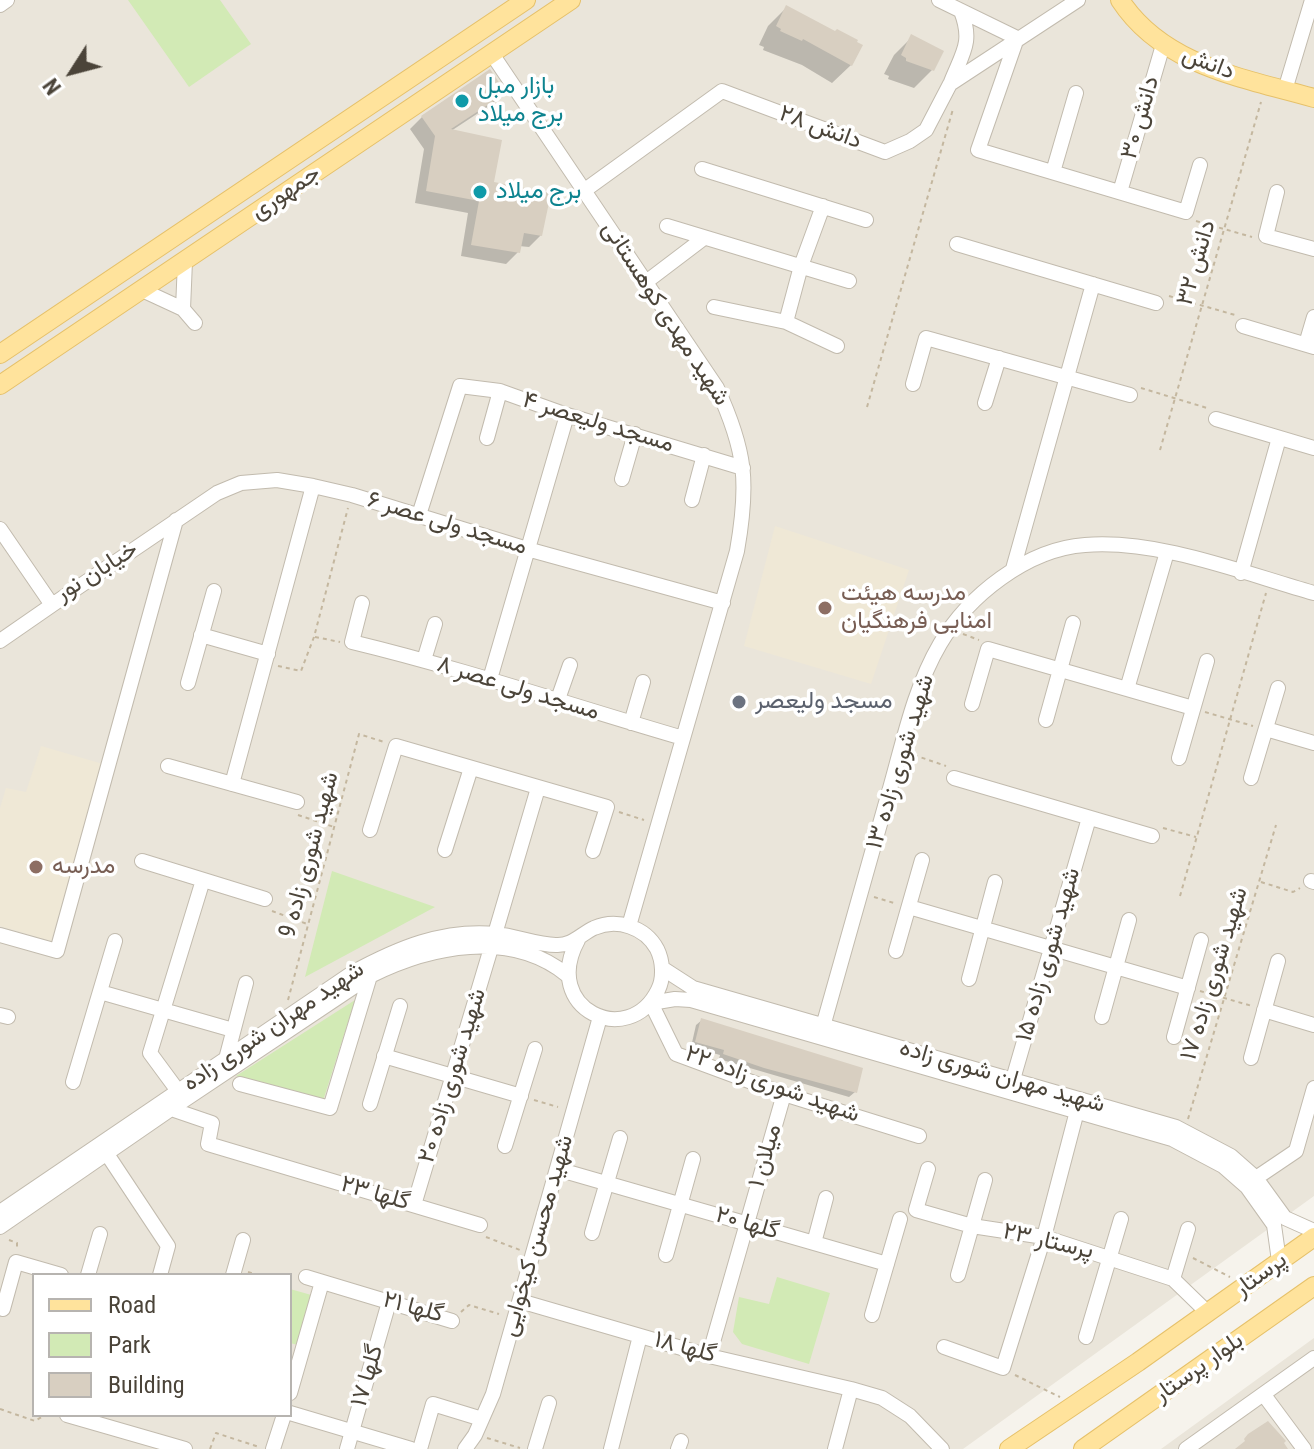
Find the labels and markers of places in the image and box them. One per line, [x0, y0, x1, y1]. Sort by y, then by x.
place label: بازار مبل برج میلاد [478, 73, 563, 129]
marker: بازار مبل برج میلاد [453, 92, 471, 110]
place label: برج میلاد [496, 178, 581, 206]
marker: برج میلاد [471, 183, 489, 201]
place label: مدرسه هیئت امنایی فرهنگیان [841, 580, 992, 636]
marker: مدرسه هیئت امنایی فرهنگیان [816, 599, 834, 617]
place label: مسجد ولیعصر [755, 688, 893, 716]
marker: مسجد ولیعصر [730, 693, 748, 711]
place label: مدرسه [52, 853, 115, 881]
marker: مدرسه [27, 858, 45, 876]

